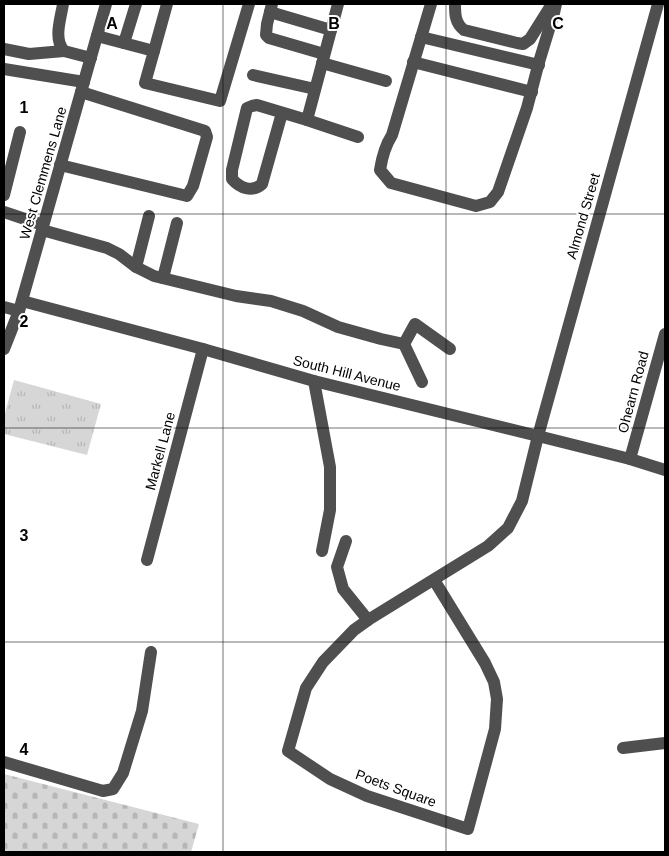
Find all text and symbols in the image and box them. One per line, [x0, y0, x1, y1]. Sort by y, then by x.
text: A [106, 15, 118, 32]
text: B [328, 15, 340, 32]
text: C [552, 15, 564, 32]
text: 1 [20, 99, 29, 116]
street label: West Clemmens Lane [16, 105, 70, 241]
street label: Almond Street [563, 171, 603, 261]
text: 2 [20, 313, 29, 330]
street label: Ohearn Road [614, 349, 652, 435]
street label: South Hill Avenue [292, 352, 403, 394]
street label: Markell Lane [142, 410, 178, 492]
text: 3 [20, 527, 29, 544]
text: 4 [20, 741, 29, 758]
street label: Poets Square [353, 766, 439, 810]

